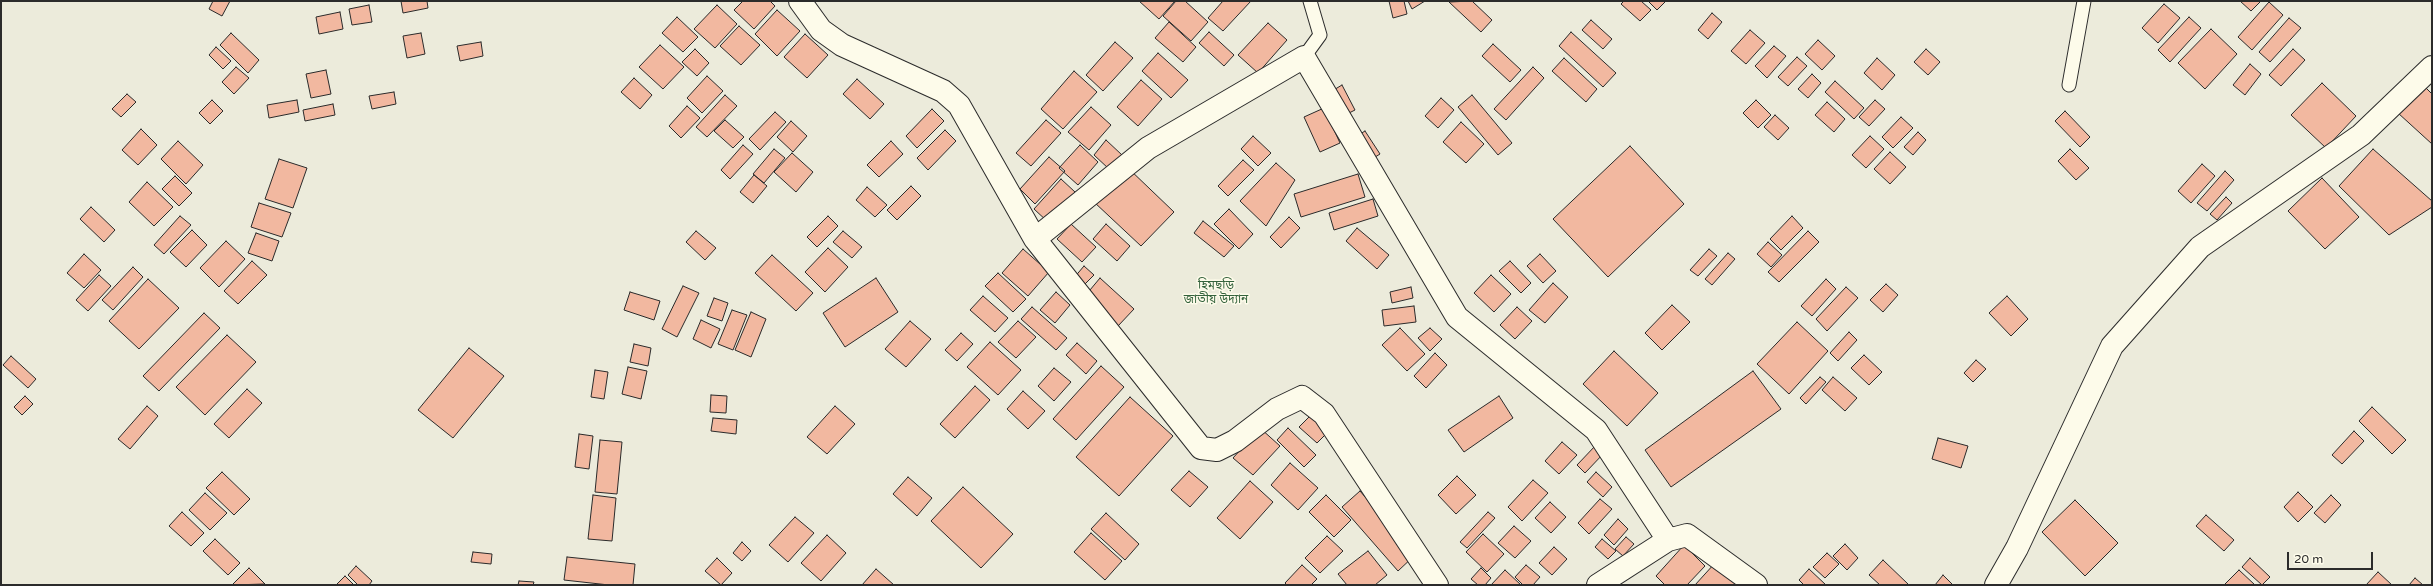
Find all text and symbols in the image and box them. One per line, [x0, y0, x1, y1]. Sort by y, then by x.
park label: হিমছড়ি জাতীয় উদ্যান [1184, 279, 1248, 307]
scale bar [2289, 544, 2375, 570]
text: 20 m [2294, 552, 2323, 566]

